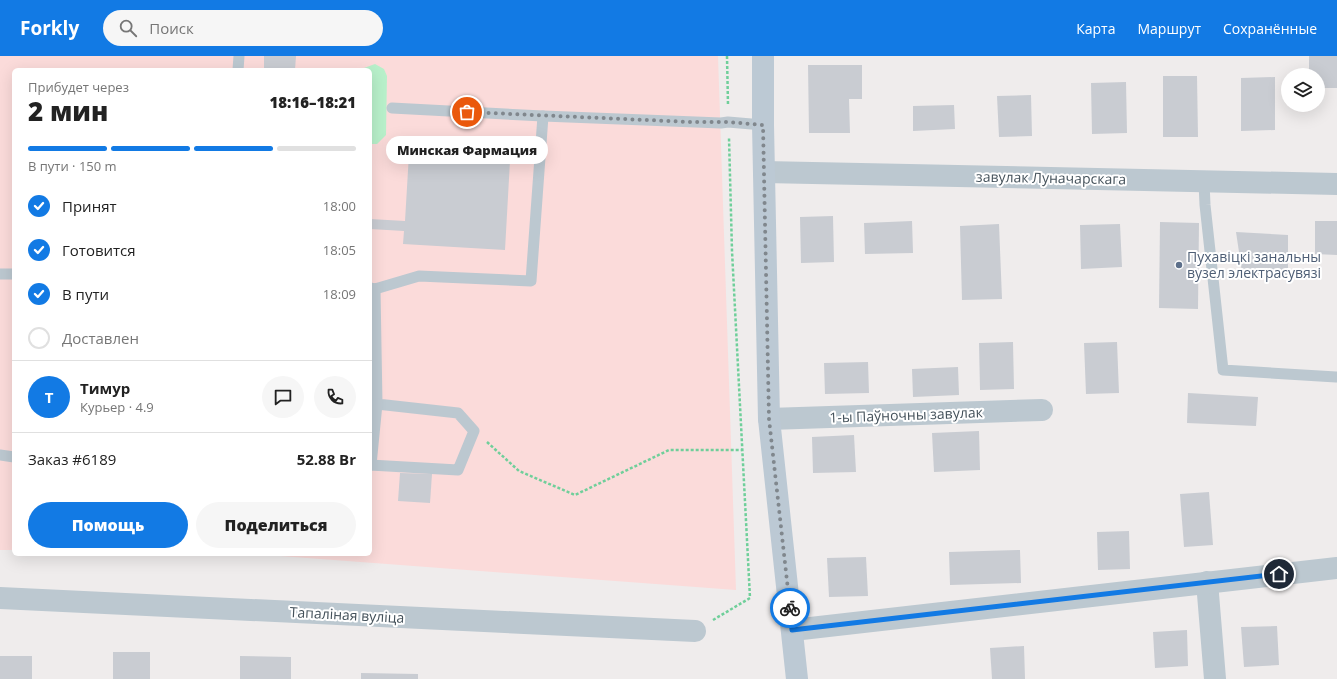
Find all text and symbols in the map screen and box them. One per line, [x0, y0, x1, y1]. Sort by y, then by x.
search box [103, 10, 383, 46]
text: Forkly [20, 15, 79, 41]
icon: search [117, 17, 139, 39]
text: Поиск [149, 18, 194, 38]
text: Карта [1076, 19, 1115, 38]
text: Маршрут [1137, 19, 1201, 38]
text: Сохранённые [1223, 19, 1317, 38]
map controls [1281, 68, 1325, 112]
button: layers [1281, 68, 1325, 112]
text: Прибудет через [28, 78, 129, 96]
text: 18:16–18:21 [270, 92, 356, 112]
text: 2 мин [28, 93, 108, 129]
pin [450, 95, 484, 129]
icon: bag [456, 101, 478, 123]
callout: Минская Фармация [386, 136, 548, 164]
text: Минская Фармация [397, 141, 537, 159]
text: В пути · 150 m [28, 157, 117, 175]
street label: завулак Луначарскага [976, 167, 1126, 188]
icon: check [28, 195, 50, 217]
text: Принят [62, 196, 117, 216]
text: 18:00 [323, 197, 356, 215]
icon: check [28, 239, 50, 261]
text: Готовится [62, 240, 136, 260]
text: 18:05 [323, 241, 356, 259]
place label: Пухавіцкі занальны вузел электрасувязі [1187, 247, 1321, 282]
marker: Пухавіцкі занальны вузел электрасувязі [1174, 260, 1184, 270]
icon: check [28, 283, 50, 305]
text: В пути [62, 284, 109, 304]
text: 18:09 [323, 285, 356, 303]
text: Доставлен [62, 328, 139, 348]
button: chat [262, 376, 304, 418]
button: phone [314, 376, 356, 418]
text: Тимур [80, 378, 130, 398]
text: Т [45, 387, 53, 407]
text: Курьер · 4.9 [80, 398, 154, 416]
street label: 1-ы Паўночны завулак [829, 402, 984, 427]
text: Заказ #6189 [28, 449, 116, 469]
text: 52.88 Br [297, 449, 356, 469]
button: Помощь [28, 502, 188, 548]
button: Поделиться [196, 502, 356, 548]
pin [1262, 557, 1296, 591]
icon: home [1268, 563, 1290, 585]
courier [770, 588, 810, 628]
icon: bike [779, 597, 801, 619]
street label: Тапаліная вуліца [289, 602, 405, 627]

